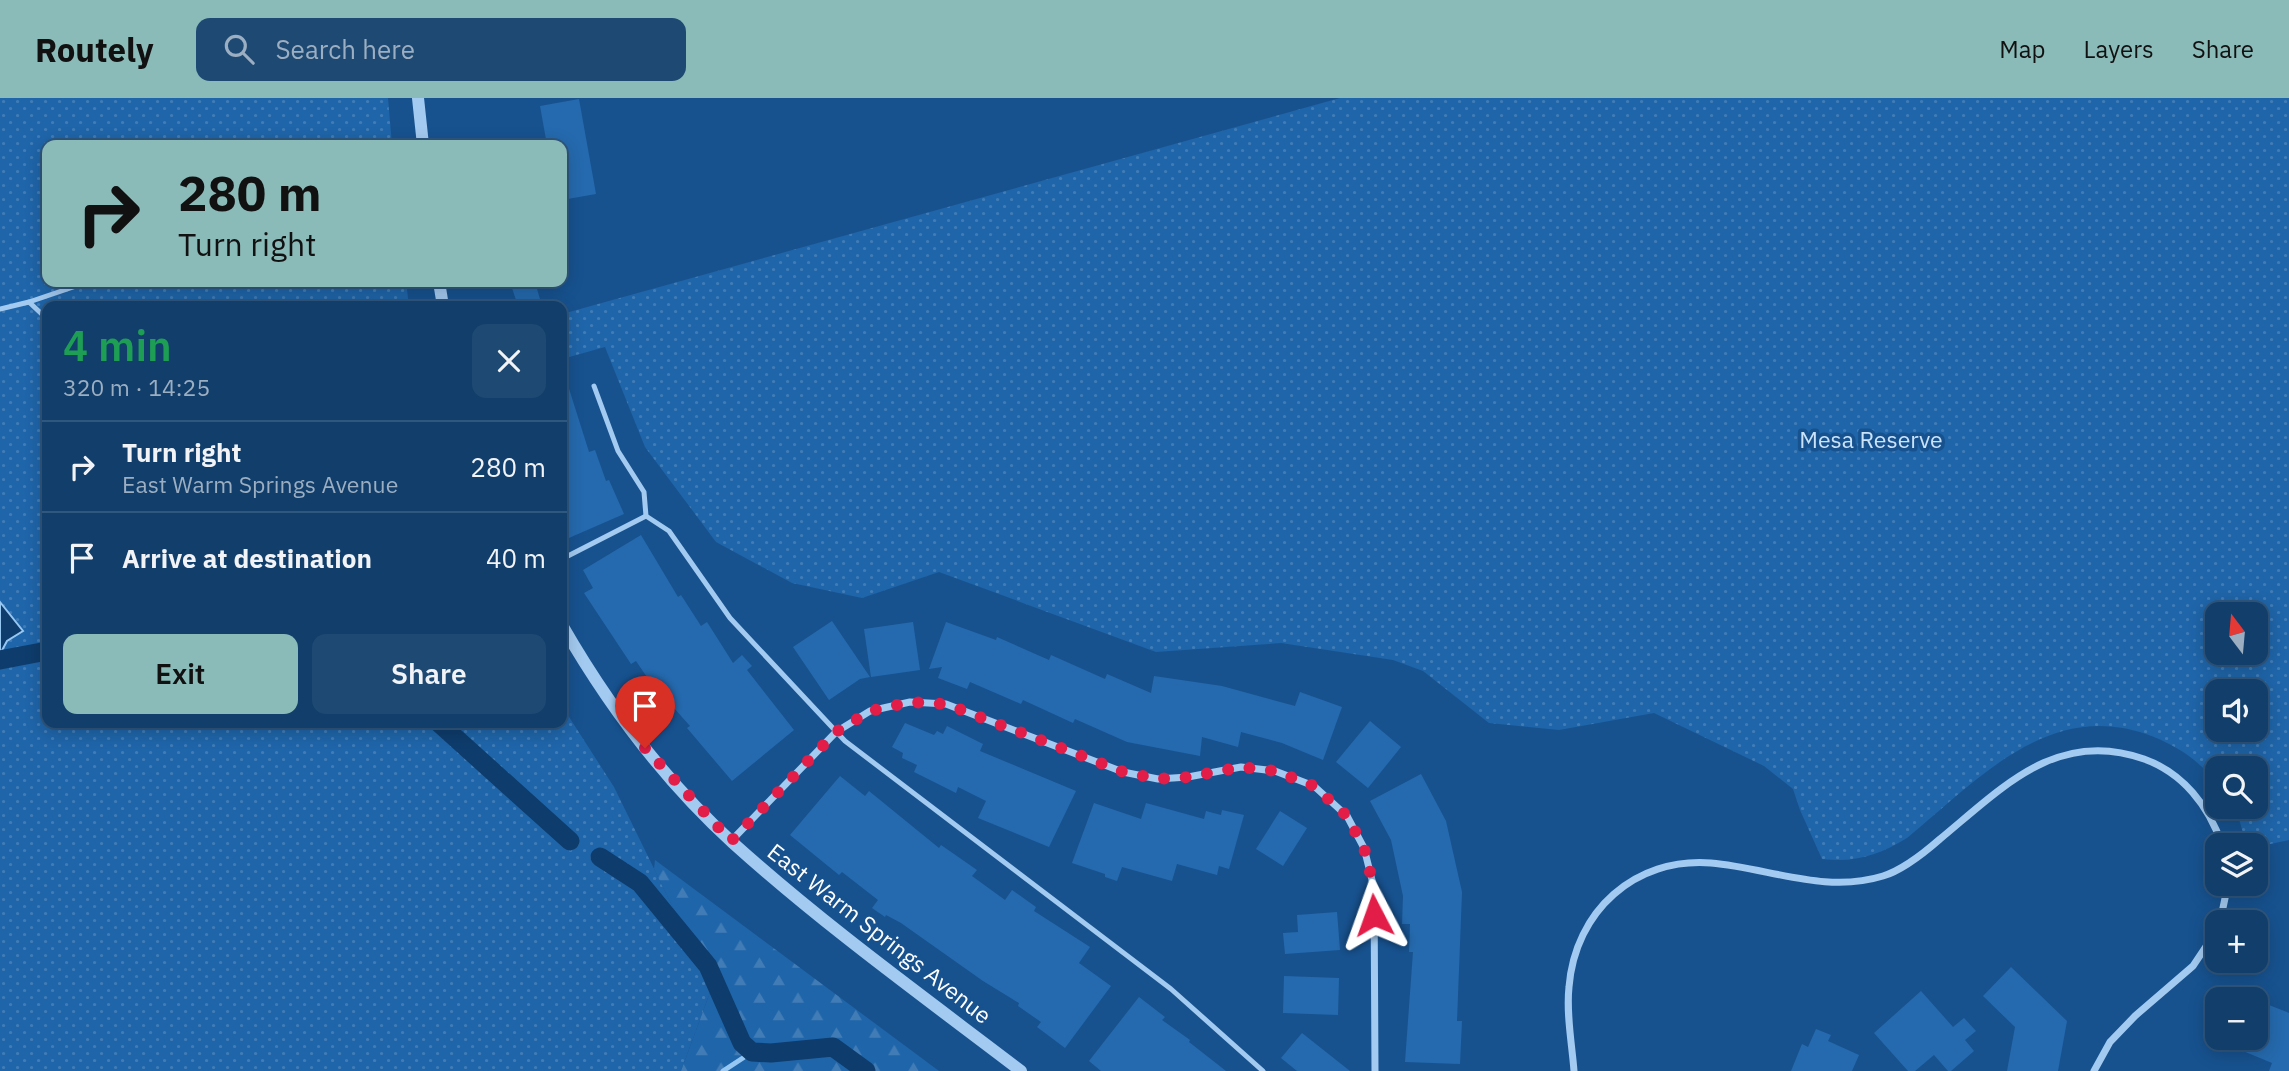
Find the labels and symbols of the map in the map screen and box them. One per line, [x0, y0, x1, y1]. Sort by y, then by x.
park label: Mesa Reserve [1799, 424, 1943, 454]
north arrow [2205, 602, 2268, 665]
pin [615, 676, 675, 748]
street label: East Warm Springs Avenue [762, 836, 998, 1030]
position arrow [1337, 878, 1411, 952]

